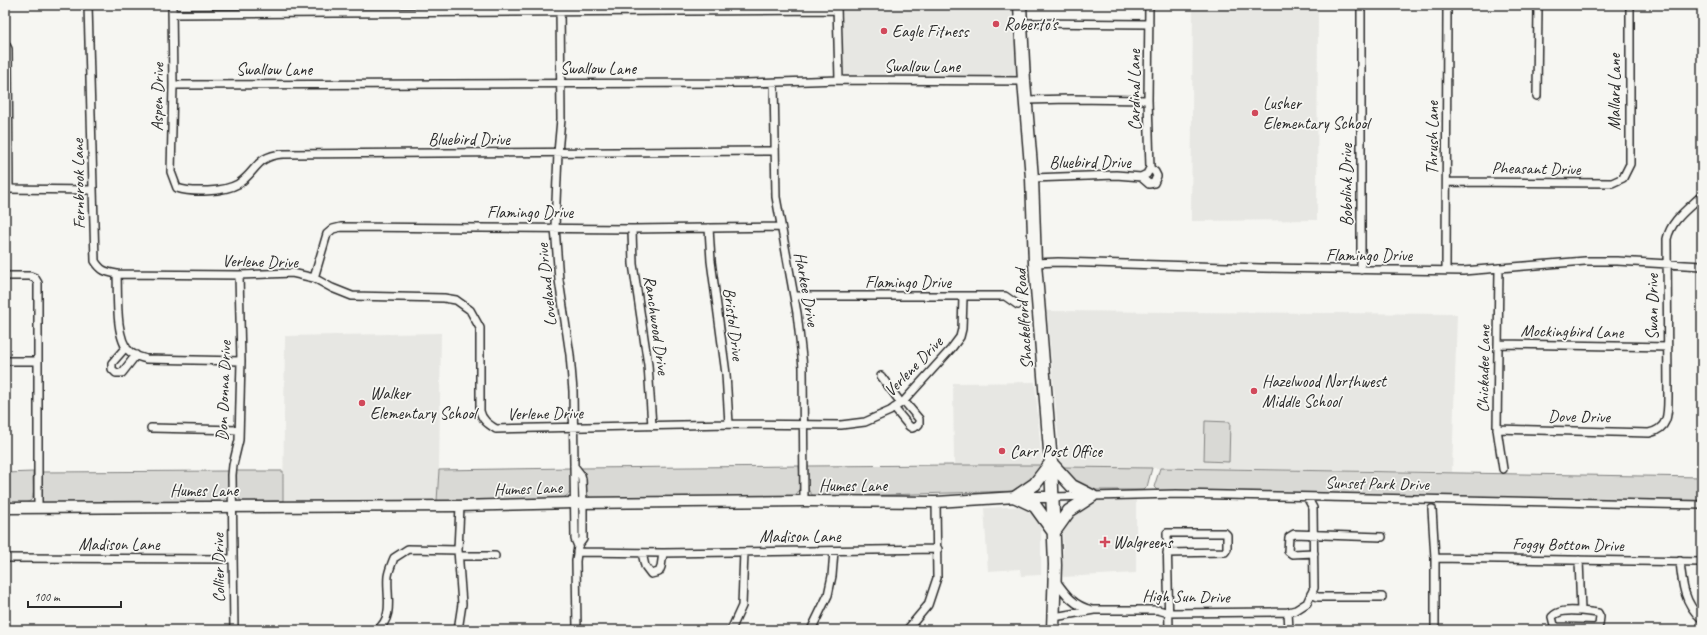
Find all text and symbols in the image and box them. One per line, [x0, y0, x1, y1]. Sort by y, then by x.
place label: Roberto's [1004, 14, 1060, 35]
marker: Roberto's [991, 19, 1001, 29]
place label: Eagle Fitness [892, 21, 970, 42]
marker: Eagle Fitness [879, 26, 889, 36]
street label: Cardinal Lane [1124, 48, 1145, 130]
street label: Mallard Lane [1604, 52, 1625, 130]
street label: Swallow Lane [884, 56, 961, 77]
street label: Swallow Lane [560, 58, 637, 79]
street label: Swallow Lane [236, 59, 313, 80]
street label: Aspen Drive [146, 61, 169, 131]
place label: Lusher Elementary School [1263, 93, 1372, 134]
street label: Thrush Lane [1422, 100, 1443, 175]
marker: Lusher Elementary School [1250, 108, 1260, 118]
street label: Bluebird Drive [428, 129, 511, 150]
street label: Fernbrook Lane [67, 137, 90, 229]
street label: Bobolink Drive [1336, 142, 1357, 226]
street label: Bluebird Drive [1049, 152, 1132, 173]
street label: Pheasant Drive [1491, 157, 1582, 180]
street label: Flamingo Drive [487, 202, 574, 223]
street label: Loveland Drive [532, 241, 561, 327]
street label: Flamingo Drive [1326, 245, 1413, 266]
street label: Verlene Drive [222, 250, 299, 273]
street label: Harkee Drive [790, 250, 824, 329]
street label: Shackelford Road [1009, 265, 1037, 370]
street label: Flamingo Drive [865, 272, 952, 293]
street label: Swan Drive [1642, 273, 1663, 340]
street label: Ranchwood Drive [639, 274, 674, 377]
street label: Bristol Drive [719, 287, 749, 363]
street label: Mockingbird Lane [1520, 320, 1625, 343]
street label: Chickadee Lane [1472, 324, 1495, 413]
street label: Verlene Drive [880, 331, 948, 401]
street label: Don Donna Drive [211, 339, 236, 442]
place label: Hazelwood Northwest Middle School [1262, 371, 1388, 412]
place label: Walker Elementary School [370, 383, 479, 424]
marker: Hazelwood Northwest Middle School [1249, 386, 1259, 396]
marker: Walker Elementary School [357, 398, 367, 408]
street label: Verlene Drive [507, 402, 585, 425]
street label: Dove Drive [1548, 405, 1611, 428]
place label: Carr Post Office [1010, 441, 1104, 462]
marker: Carr Post Office [997, 446, 1007, 456]
street label: Sunset Park Drive [1325, 472, 1431, 495]
street label: Humes Lane [819, 475, 889, 496]
street label: Humes Lane [494, 477, 564, 500]
street label: Humes Lane [170, 480, 240, 501]
street label: Madison Lane [760, 526, 842, 547]
street label: Collier Drive [207, 532, 230, 603]
place label: Walgreens [1113, 532, 1173, 553]
street label: Foggy Bottom Drive [1512, 533, 1625, 556]
street label: Madison Lane [79, 534, 161, 555]
marker: Walgreens [1100, 537, 1110, 547]
scale bar [28, 583, 121, 609]
street label: High Sun Drive [1142, 585, 1231, 608]
text: 100 m [34, 589, 61, 605]

